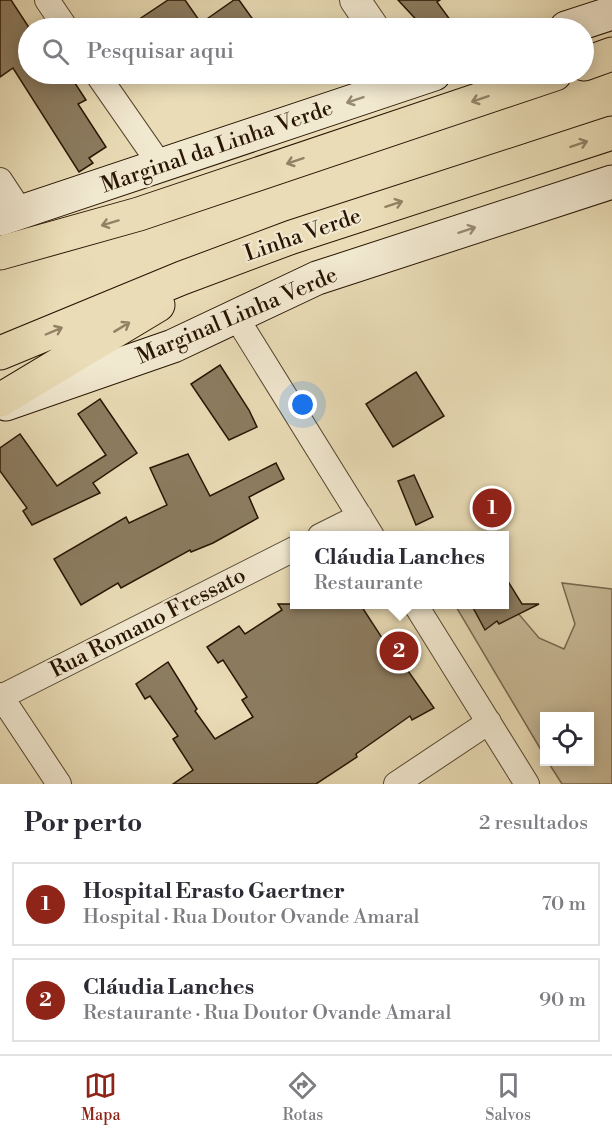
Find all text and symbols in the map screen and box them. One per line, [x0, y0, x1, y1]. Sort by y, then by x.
search box [18, 18, 594, 84]
icon: search [39, 35, 72, 68]
text: Pesquisar aqui [87, 38, 234, 65]
one-way arrow [470, 94, 489, 105]
street label: Marginal da Linha Verde [97, 95, 337, 199]
one-way arrow [346, 96, 365, 107]
one-way arrow [569, 138, 588, 149]
one-way arrow [286, 157, 305, 168]
one-way arrow [384, 198, 403, 209]
street label: Linha Verde [241, 202, 365, 268]
one-way arrow [101, 218, 120, 229]
one-way arrow [457, 223, 476, 234]
street label: Marginal Linha Verde [133, 261, 341, 371]
one-way arrow [113, 320, 130, 332]
one-way arrow [44, 325, 63, 336]
your location [288, 390, 317, 419]
pin: 1 [472, 486, 512, 530]
popup [290, 531, 509, 609]
text: Cláudia Lanches [314, 544, 485, 571]
street label: Rua Romano Fressato [46, 562, 250, 684]
text: Restaurante [314, 571, 423, 596]
pin: 2 [380, 628, 418, 674]
map controls [540, 712, 594, 766]
button: locate [540, 712, 594, 766]
text: Por perto [24, 807, 142, 839]
text: 2 resultados [479, 811, 588, 836]
text: Hospital Erasto Gaertner [83, 878, 345, 905]
text: 1 [41, 892, 50, 917]
text: 70 m [542, 892, 586, 917]
text: Hospital · Rua Doutor Ovande Amaral [83, 905, 420, 930]
text: Cláudia Lanches [83, 974, 254, 1001]
text: 2 [39, 988, 52, 1013]
text: 90 m [539, 988, 586, 1013]
text: Restaurante · Rua Doutor Ovande Amaral [83, 1001, 451, 1026]
tab: Mapa [81, 1069, 121, 1125]
tab: Rotas [283, 1069, 323, 1125]
tab: Salvos [485, 1069, 531, 1125]

